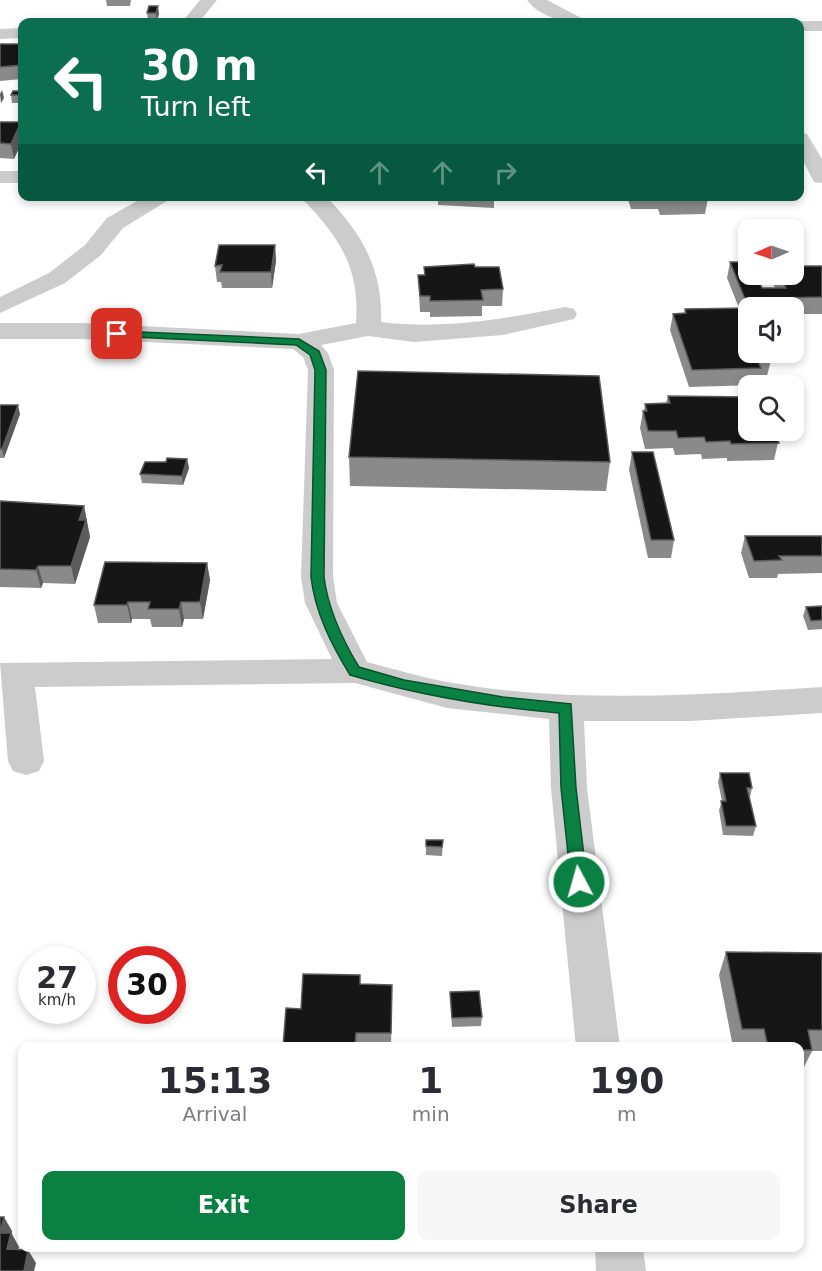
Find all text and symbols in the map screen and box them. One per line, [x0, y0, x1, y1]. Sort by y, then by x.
text: 30 m [141, 41, 258, 90]
icon: left [42, 42, 120, 120]
text: Turn left [141, 91, 251, 122]
icon: left [300, 156, 333, 189]
icon: ahead [363, 156, 396, 189]
icon: ahead [426, 156, 459, 189]
icon: right [489, 156, 522, 189]
north arrow [738, 219, 804, 285]
map controls [738, 219, 804, 441]
button: sound [738, 297, 804, 363]
pin [91, 308, 142, 359]
icon: arrive [100, 317, 133, 350]
button: search [738, 375, 804, 441]
position arrow [547, 850, 611, 914]
speed limit sign: 30 [108, 946, 186, 1024]
text: 27 [36, 960, 78, 995]
text: km/h [38, 991, 76, 1009]
text: 15:13 [158, 1060, 272, 1101]
text: 1 [418, 1060, 443, 1101]
text: 190 [589, 1060, 664, 1101]
text: Arrival [182, 1102, 247, 1126]
text: min [412, 1102, 450, 1126]
text: m [617, 1102, 637, 1126]
button: Exit [42, 1171, 405, 1240]
button: Share [417, 1171, 780, 1240]

